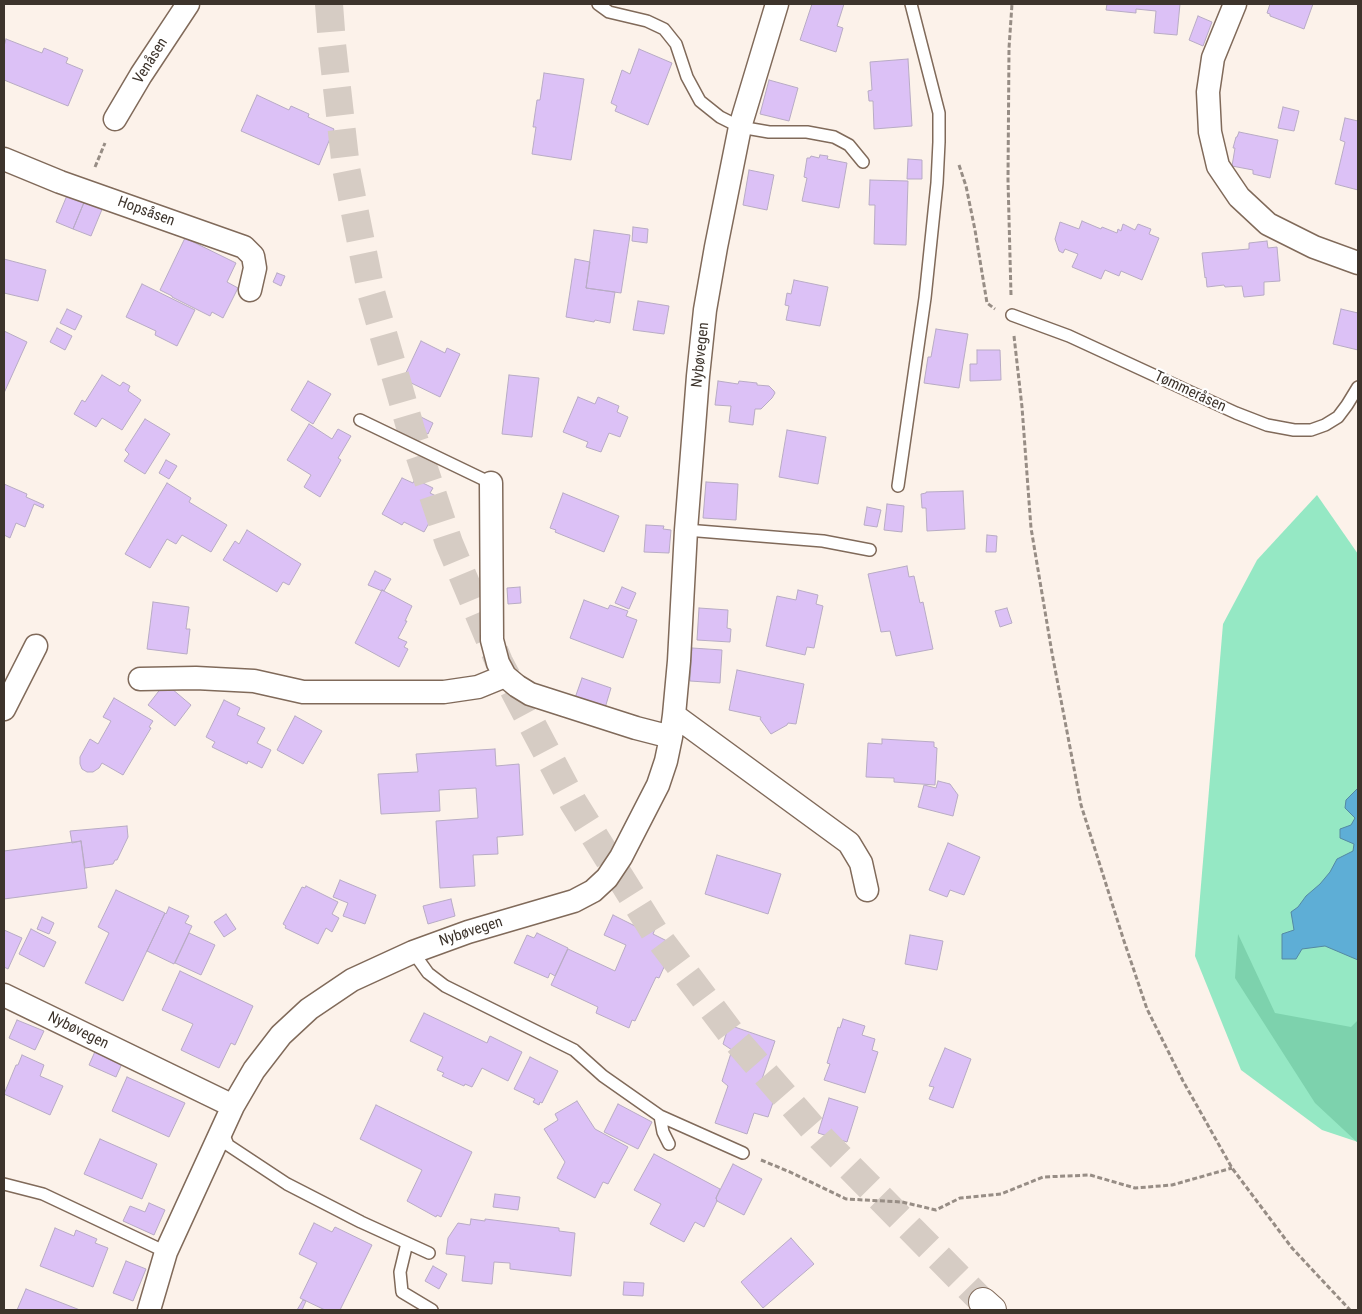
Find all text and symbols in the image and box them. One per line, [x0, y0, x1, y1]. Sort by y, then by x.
street label: Venåsen [130, 35, 172, 87]
street label: Hopsåsen [115, 193, 177, 231]
street label: Nybøvegen [689, 322, 713, 388]
street label: Tømmeråsen [1151, 368, 1229, 416]
street label: Nybøvegen [437, 913, 505, 951]
street label: Nybøvegen [45, 1009, 111, 1053]

